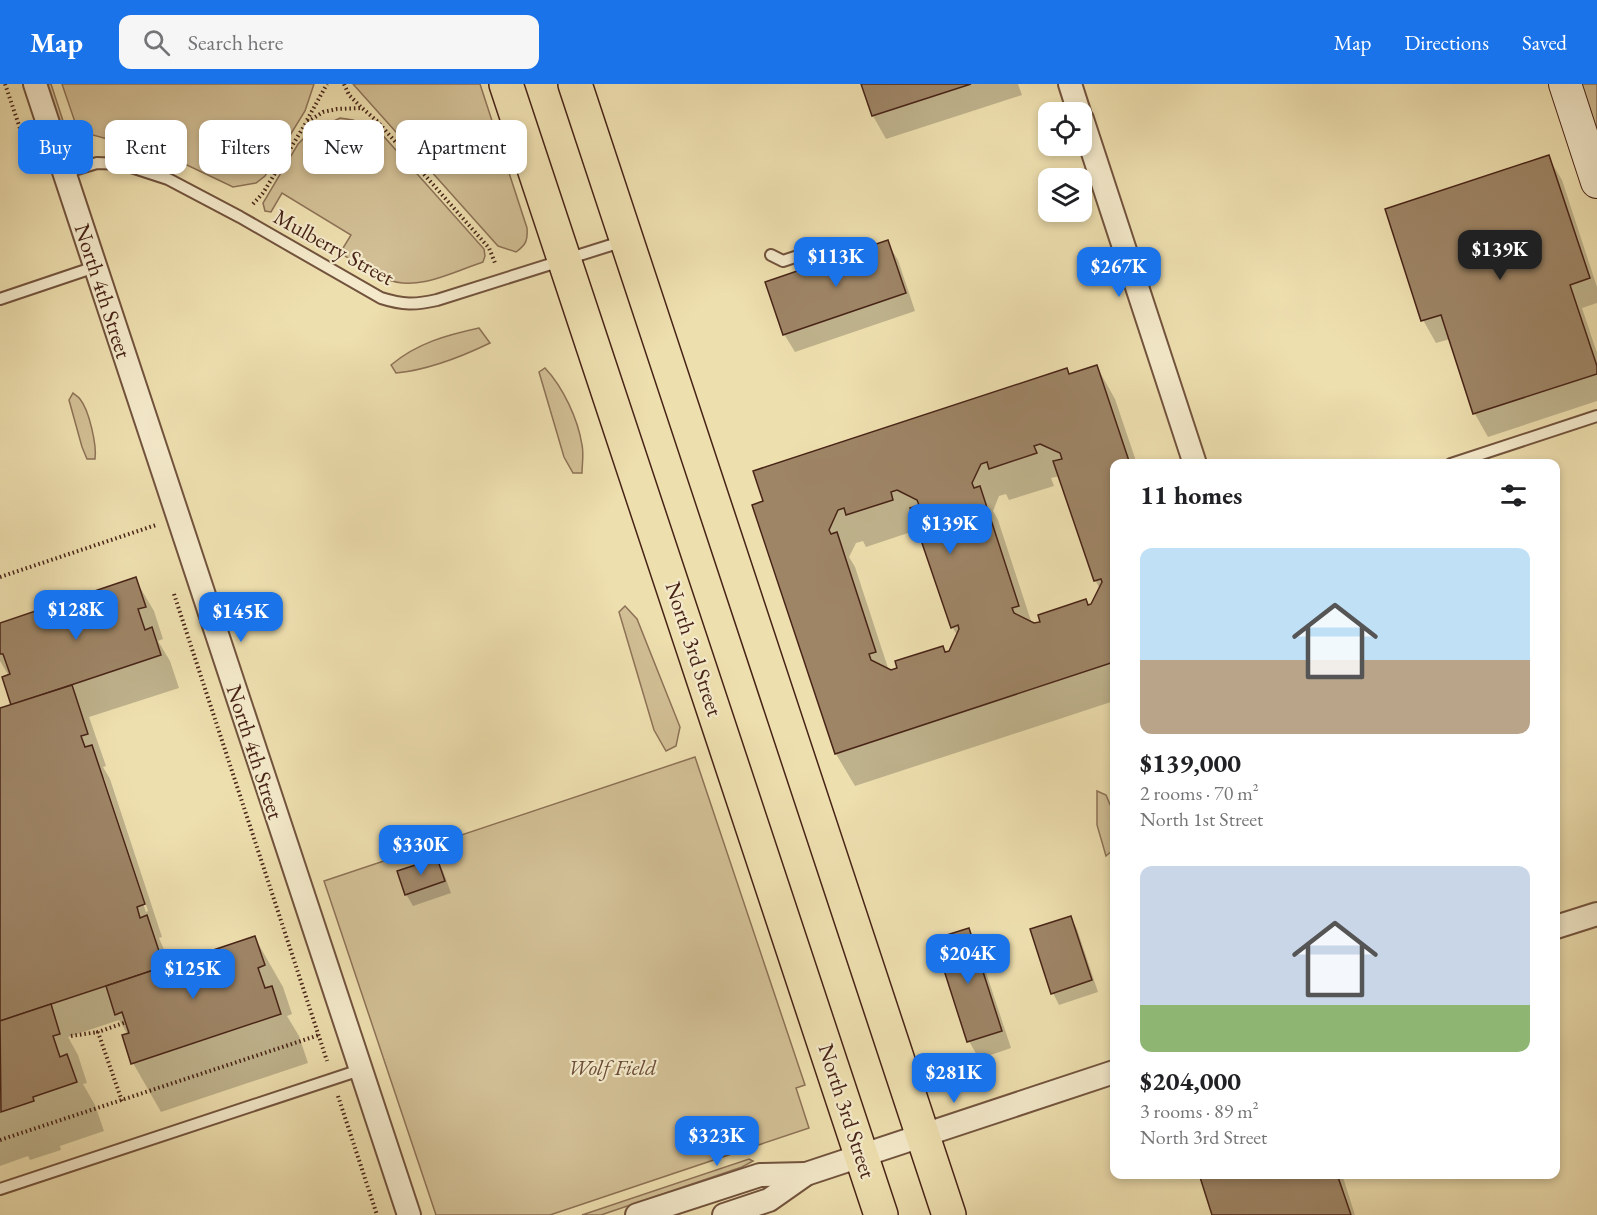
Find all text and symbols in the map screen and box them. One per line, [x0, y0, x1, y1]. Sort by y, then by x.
search box [119, 15, 539, 69]
text: Map [30, 24, 83, 60]
icon: search [140, 26, 173, 59]
text: Search here [188, 28, 283, 57]
text: Map [1334, 29, 1371, 56]
text: Directions [1404, 29, 1489, 56]
text: Saved [1522, 29, 1567, 56]
map controls [1038, 102, 1092, 222]
button: locate [1038, 102, 1092, 156]
chip: Buy [18, 120, 93, 174]
chip: Rent [105, 120, 187, 174]
chip: Filters [199, 120, 291, 174]
chip: New [303, 120, 384, 174]
chip: Apartment [396, 120, 527, 174]
button: layers [1038, 168, 1092, 222]
street label: Mulberry Street [269, 202, 400, 292]
street label: North 4th Street [68, 220, 138, 362]
pin: $139K [1458, 230, 1542, 281]
text: $139K [1472, 236, 1528, 262]
pin: $113K [794, 237, 878, 288]
text: $113K [808, 243, 864, 269]
pin: $267K [1077, 247, 1161, 298]
text: $267K [1091, 253, 1147, 279]
text: 11 homes [1140, 478, 1242, 512]
icon: filters [1497, 479, 1530, 512]
pin: $139K [908, 504, 992, 555]
text: $139K [922, 510, 978, 536]
street label: North 3rd Street [659, 578, 729, 720]
icon: home [1281, 587, 1389, 695]
pin: $128K [34, 590, 118, 641]
pin: $145K [199, 592, 283, 643]
text: $128K [48, 596, 104, 622]
text: $145K [213, 598, 269, 624]
street label: North 4th Street [220, 681, 290, 823]
text: $139,000 [1140, 746, 1241, 780]
text: 2 rooms · 70 m² [1140, 780, 1259, 806]
text: North 1st Street [1140, 806, 1263, 832]
pin: $330K [379, 825, 463, 876]
text: $330K [393, 831, 449, 857]
icon: home [1281, 905, 1389, 1013]
pin: $204K [926, 934, 1010, 985]
text: $204K [940, 940, 996, 966]
pin: $125K [151, 949, 235, 1000]
text: $125K [165, 955, 221, 981]
street label: North 3rd Street [812, 1040, 882, 1182]
park label: Wolf Field [568, 1053, 657, 1082]
pin: $281K [912, 1053, 996, 1104]
text: $281K [926, 1059, 982, 1085]
text: $204,000 [1140, 1064, 1241, 1098]
text: 3 rooms · 89 m² [1140, 1098, 1259, 1124]
pin: $323K [675, 1116, 759, 1167]
text: $323K [689, 1122, 745, 1148]
text: North 3rd Street [1140, 1124, 1267, 1150]

